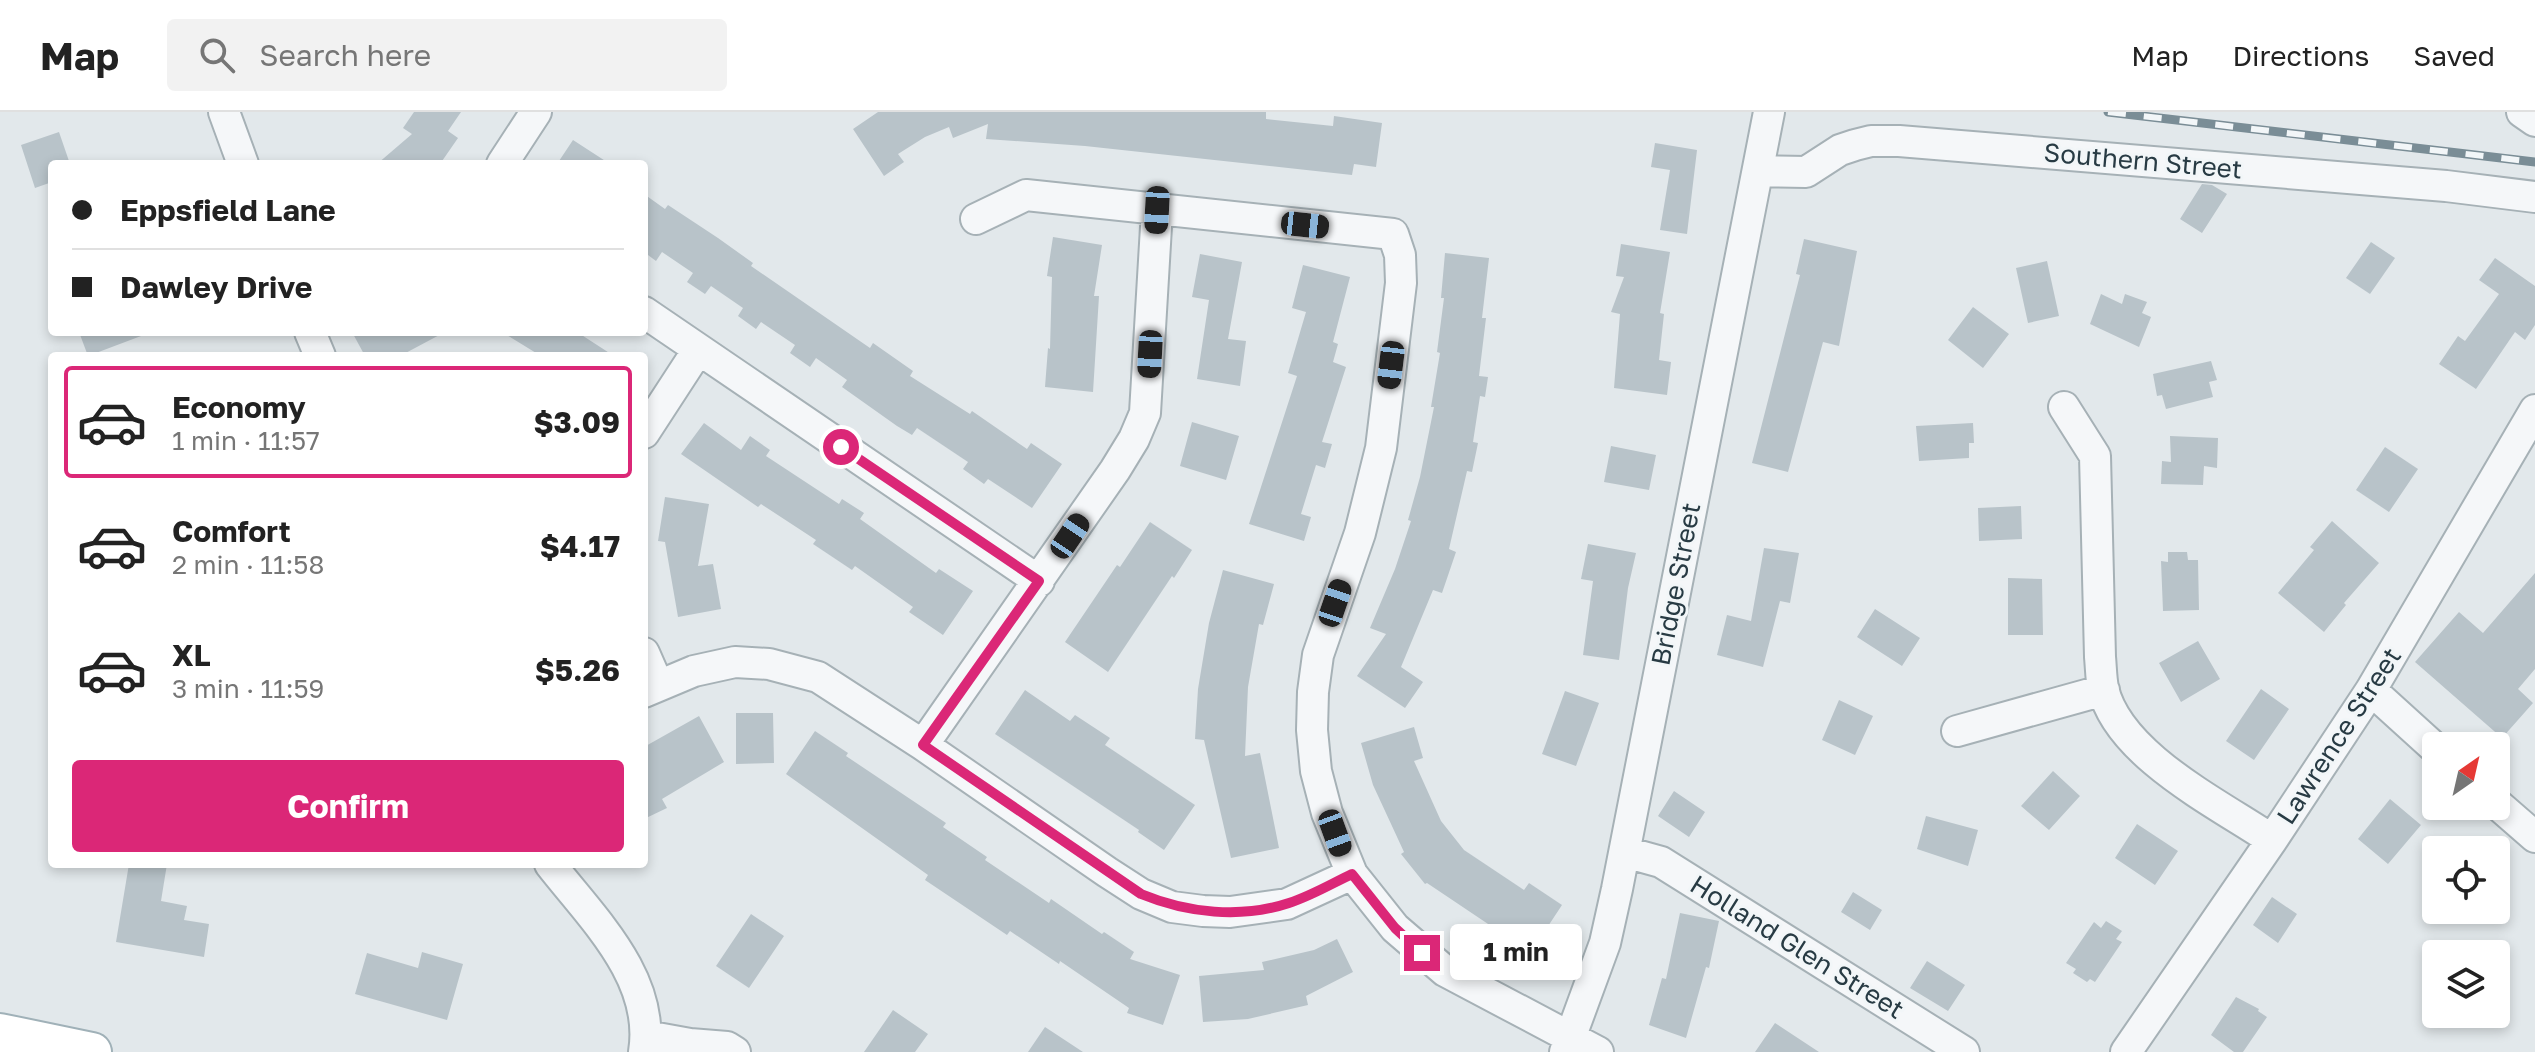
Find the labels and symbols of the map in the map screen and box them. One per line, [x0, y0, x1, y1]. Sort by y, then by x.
street label: Southern Street [2043, 136, 2244, 185]
car [1144, 185, 1170, 235]
car [1280, 211, 1330, 239]
car [1137, 329, 1163, 379]
car [1376, 340, 1406, 390]
route start [823, 429, 859, 465]
street label: Bridge Street [1645, 500, 1706, 668]
car [1047, 509, 1093, 563]
car [1316, 576, 1354, 630]
street label: Lawrence Street [2270, 642, 2407, 830]
north arrow [2422, 732, 2510, 820]
car [1316, 806, 1354, 860]
street label: Holland Glen Street [1685, 868, 1910, 1025]
callout: 1 min [1450, 925, 1582, 981]
route end [1404, 935, 1440, 971]

